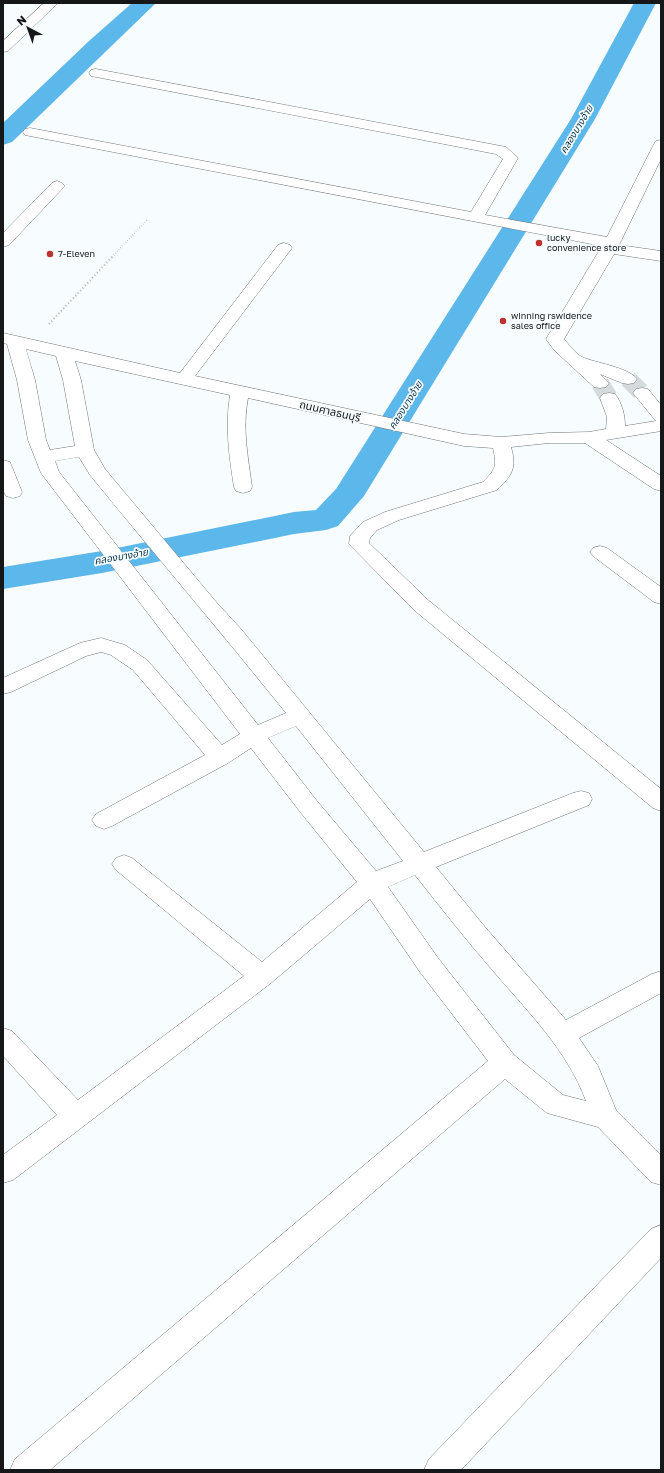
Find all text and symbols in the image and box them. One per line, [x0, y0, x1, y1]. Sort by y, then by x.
north arrow [8, 8, 48, 48]
text: N [14, 12, 29, 28]
water label: คลองบางอ้าย [557, 102, 596, 155]
place label: lucky convenience store [547, 232, 626, 253]
marker: lucky convenience store [534, 238, 544, 248]
place label: 7-Eleven [58, 248, 95, 259]
marker: 7-Eleven [45, 249, 55, 259]
place label: winning rswidence sales office [511, 310, 592, 331]
marker: winning rswidence sales office [498, 316, 508, 326]
water label: คลองบางอ้าย [386, 378, 425, 431]
street label: ถนนศาลธนบุรี [298, 397, 363, 425]
water label: คลองบางอ้าย [93, 545, 150, 567]

